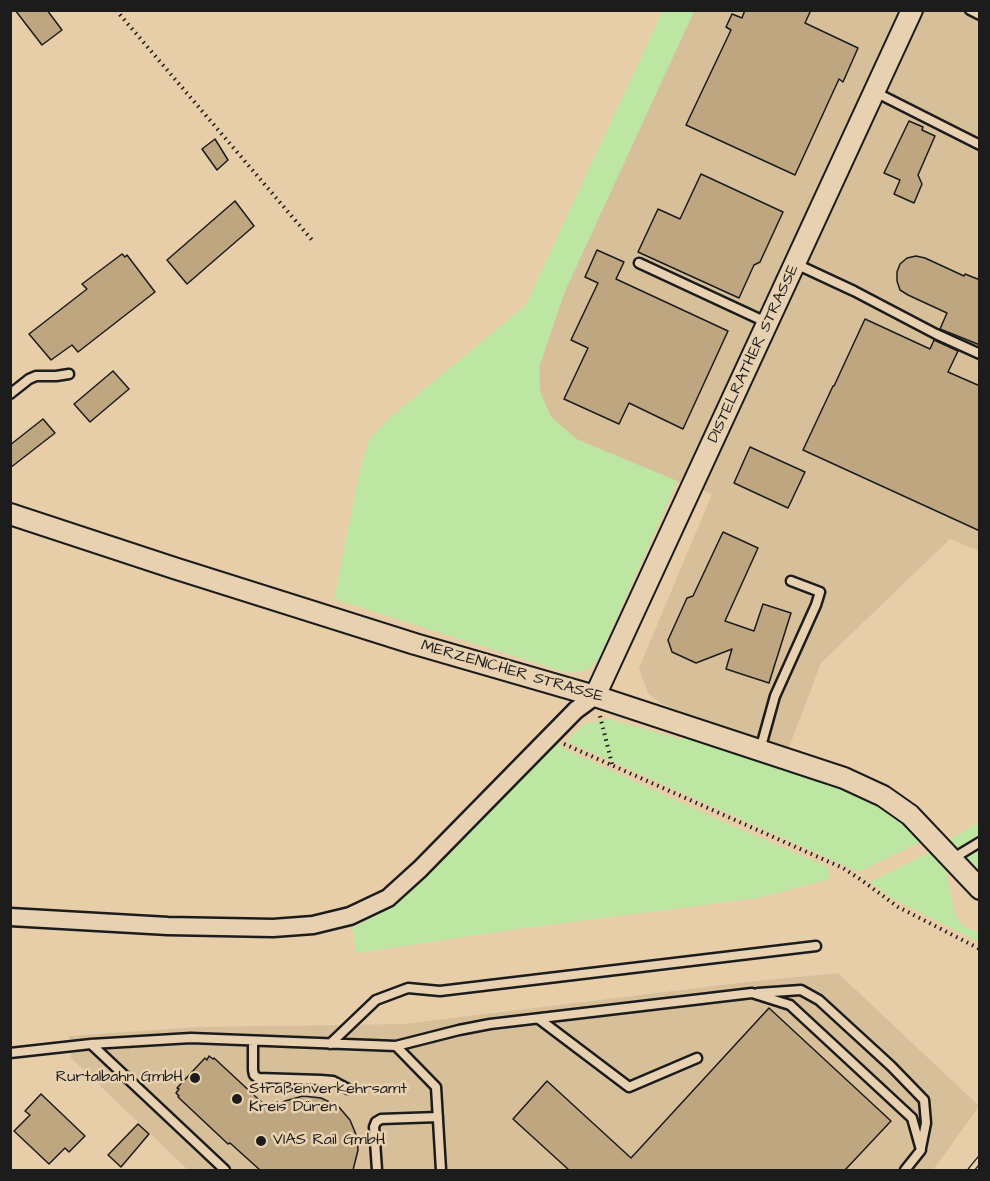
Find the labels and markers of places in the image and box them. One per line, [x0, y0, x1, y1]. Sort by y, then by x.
place label: Rurtalbahn GmbH [56, 1068, 183, 1088]
marker: Rurtalbahn GmbH [188, 1071, 202, 1085]
place label: Straßenverkehrsamt Kreis Düren [249, 1080, 407, 1118]
marker: Straßenverkehrsamt Kreis Düren [230, 1092, 244, 1106]
place label: VIAS Rail GmbH [273, 1131, 385, 1151]
marker: VIAS Rail GmbH [254, 1134, 268, 1148]

